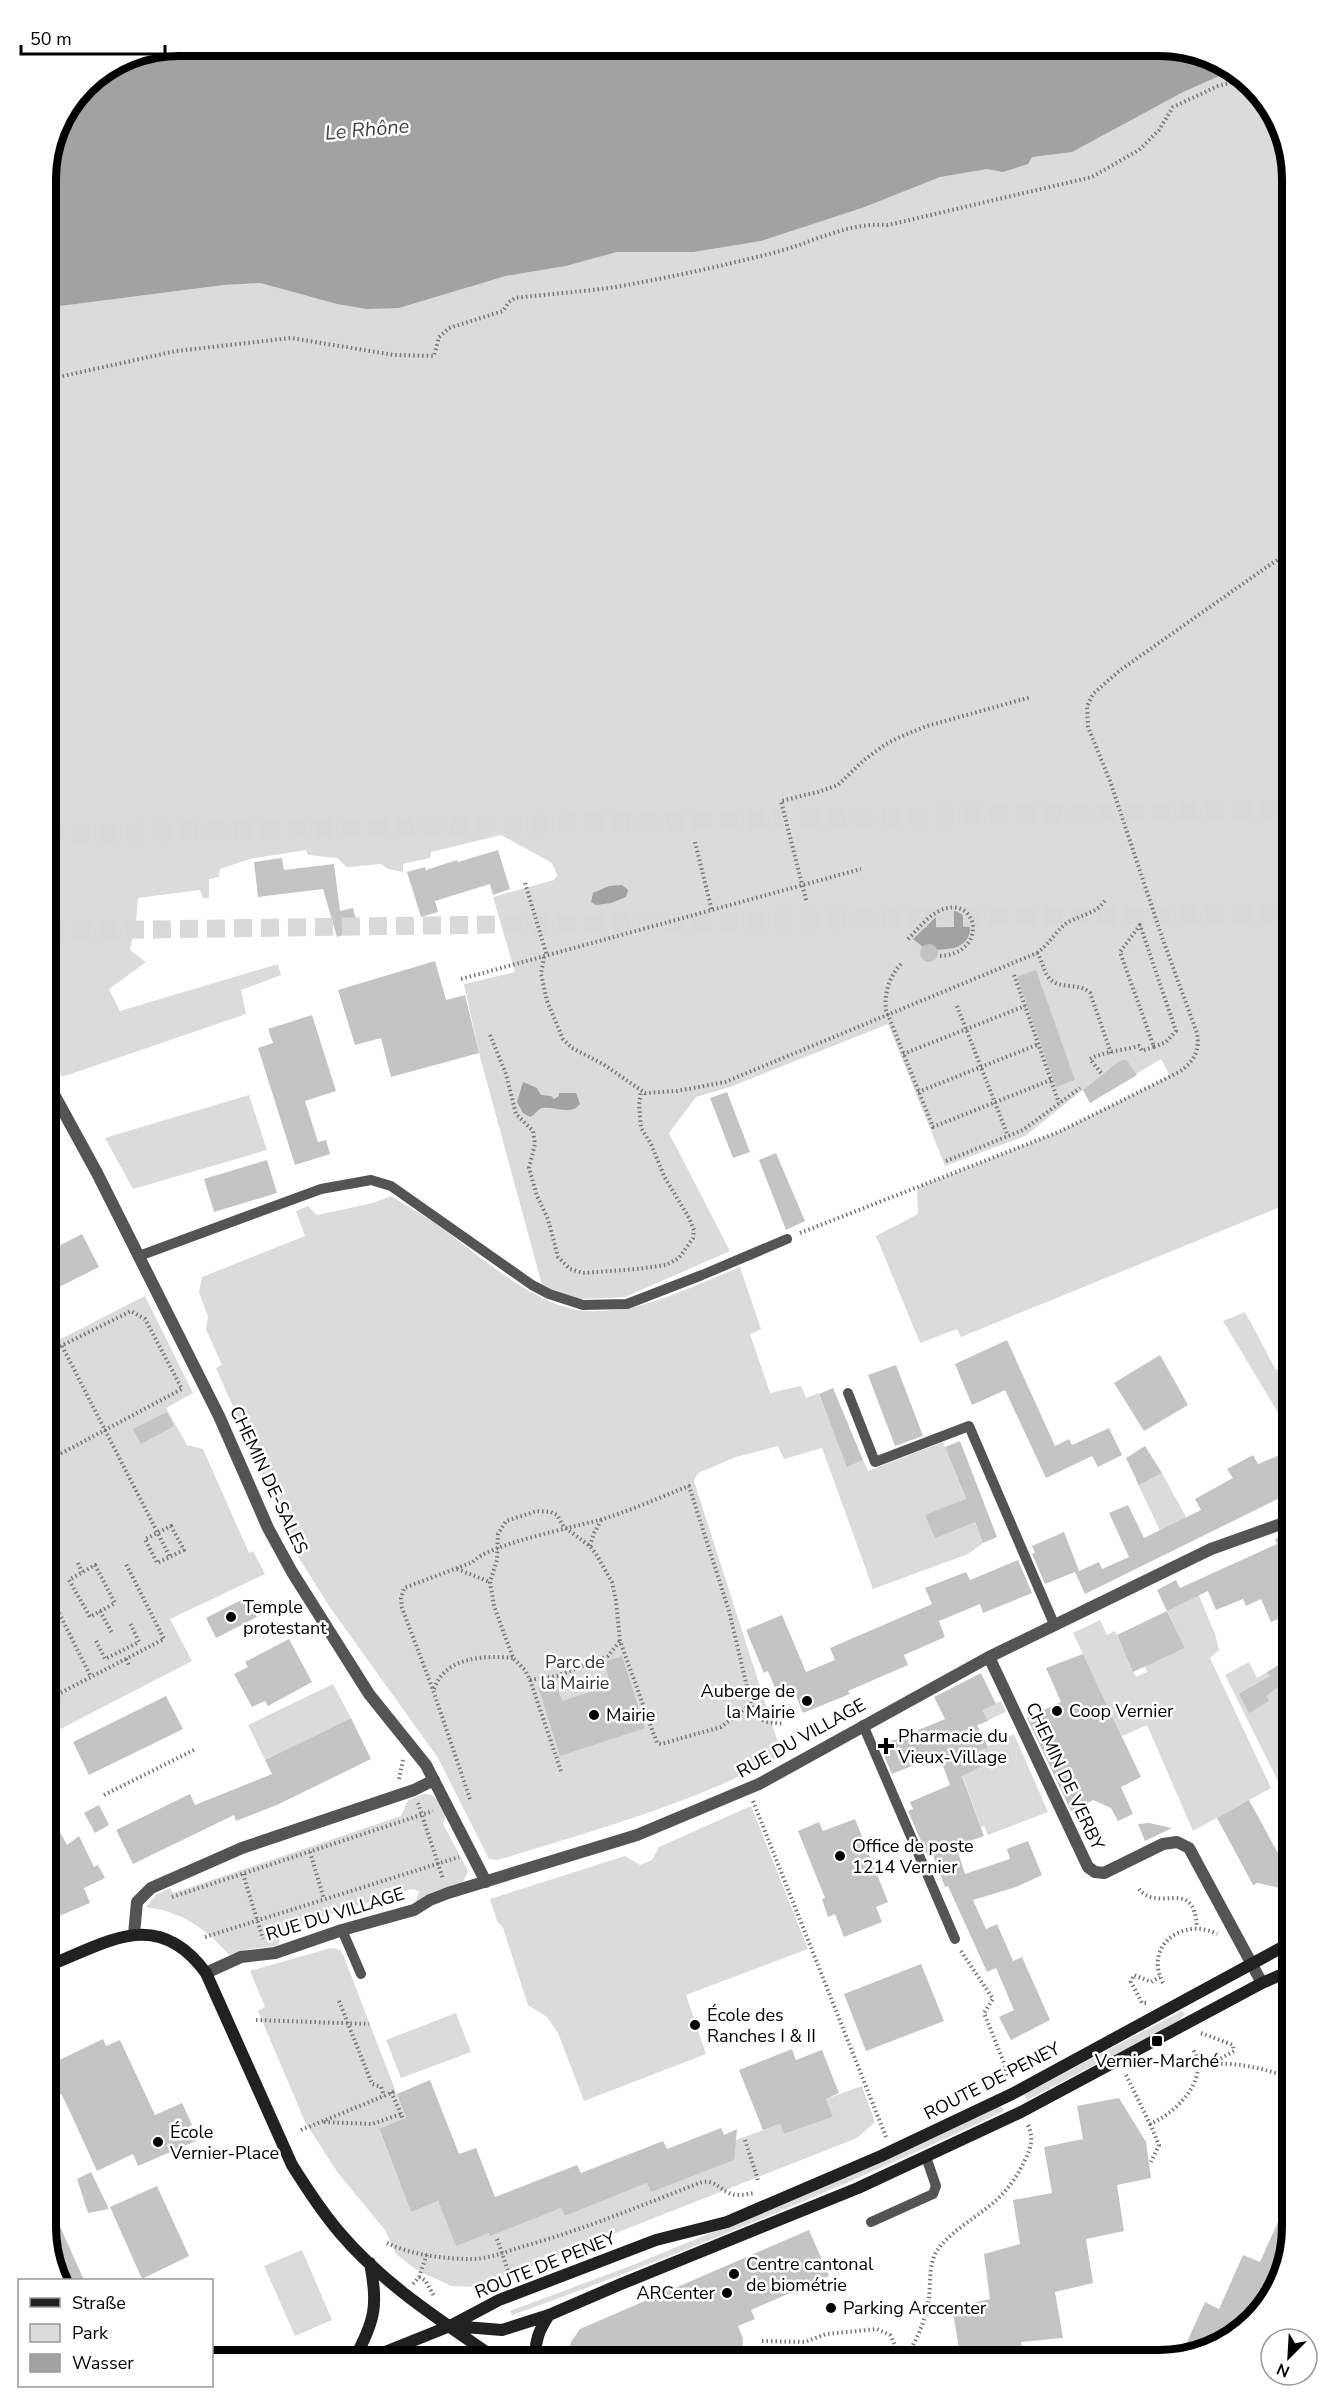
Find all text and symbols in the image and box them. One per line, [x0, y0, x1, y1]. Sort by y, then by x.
scale bar [21, 18, 165, 56]
text: 50 m [30, 27, 72, 51]
water label: Le Rhône [324, 112, 411, 147]
street label: CHEMIN DE-SALES [224, 1402, 314, 1558]
place label: Temple protestant [243, 1595, 327, 1640]
marker: Temple protestant [224, 1610, 238, 1624]
park label: Parc de la Mairie [541, 1650, 609, 1695]
place label: Auberge de la Mairie [701, 1679, 795, 1724]
street label: RUE DU VILLAGE [732, 1693, 870, 1783]
marker: Auberge de la Mairie [800, 1694, 814, 1708]
street label: CHEMIN DE VERBY [1020, 1698, 1110, 1854]
place label: Coop Vernier [1069, 1699, 1174, 1723]
place label: Mairie [606, 1703, 655, 1727]
marker: Coop Vernier [1050, 1704, 1064, 1718]
marker: Mairie [587, 1708, 601, 1722]
place label: Pharmacie du Vieux-Village [897, 1724, 1008, 1769]
marker: Pharmacie du Vieux-Village [879, 1739, 893, 1753]
place label: Office de poste 1214 Vernier [852, 1834, 973, 1879]
marker: Office de poste 1214 Vernier [833, 1849, 847, 1863]
street label: RUE DU VILLAGE [263, 1881, 407, 1947]
place label: École des Ranches I & II [707, 2003, 816, 2048]
marker: École des Ranches I & II [688, 2018, 702, 2032]
marker: Vernier-Marché [1150, 2034, 1164, 2048]
street label: ROUTE DE PENEY [920, 2036, 1064, 2126]
place label: Vernier-Marché [1094, 2049, 1219, 2073]
place label: École Vernier-Place [169, 2120, 279, 2165]
marker: École Vernier-Place [151, 2135, 165, 2149]
street label: ROUTE DE PENEY [471, 2226, 619, 2304]
place label: Centre cantonal de biométrie [746, 2252, 874, 2297]
marker: Centre cantonal de biométrie [727, 2267, 741, 2281]
legend [18, 2279, 213, 2387]
place label: ARCenter [636, 2281, 716, 2305]
marker: ARCenter [720, 2286, 734, 2300]
text: Straße [72, 2291, 126, 2315]
place label: Parking Arccenter [843, 2296, 987, 2320]
marker: Parking Arccenter [824, 2301, 838, 2315]
text: Park [72, 2321, 109, 2345]
north arrow [1259, 2327, 1319, 2387]
text: Wasser [72, 2351, 134, 2375]
text: N [1273, 2357, 1293, 2382]

